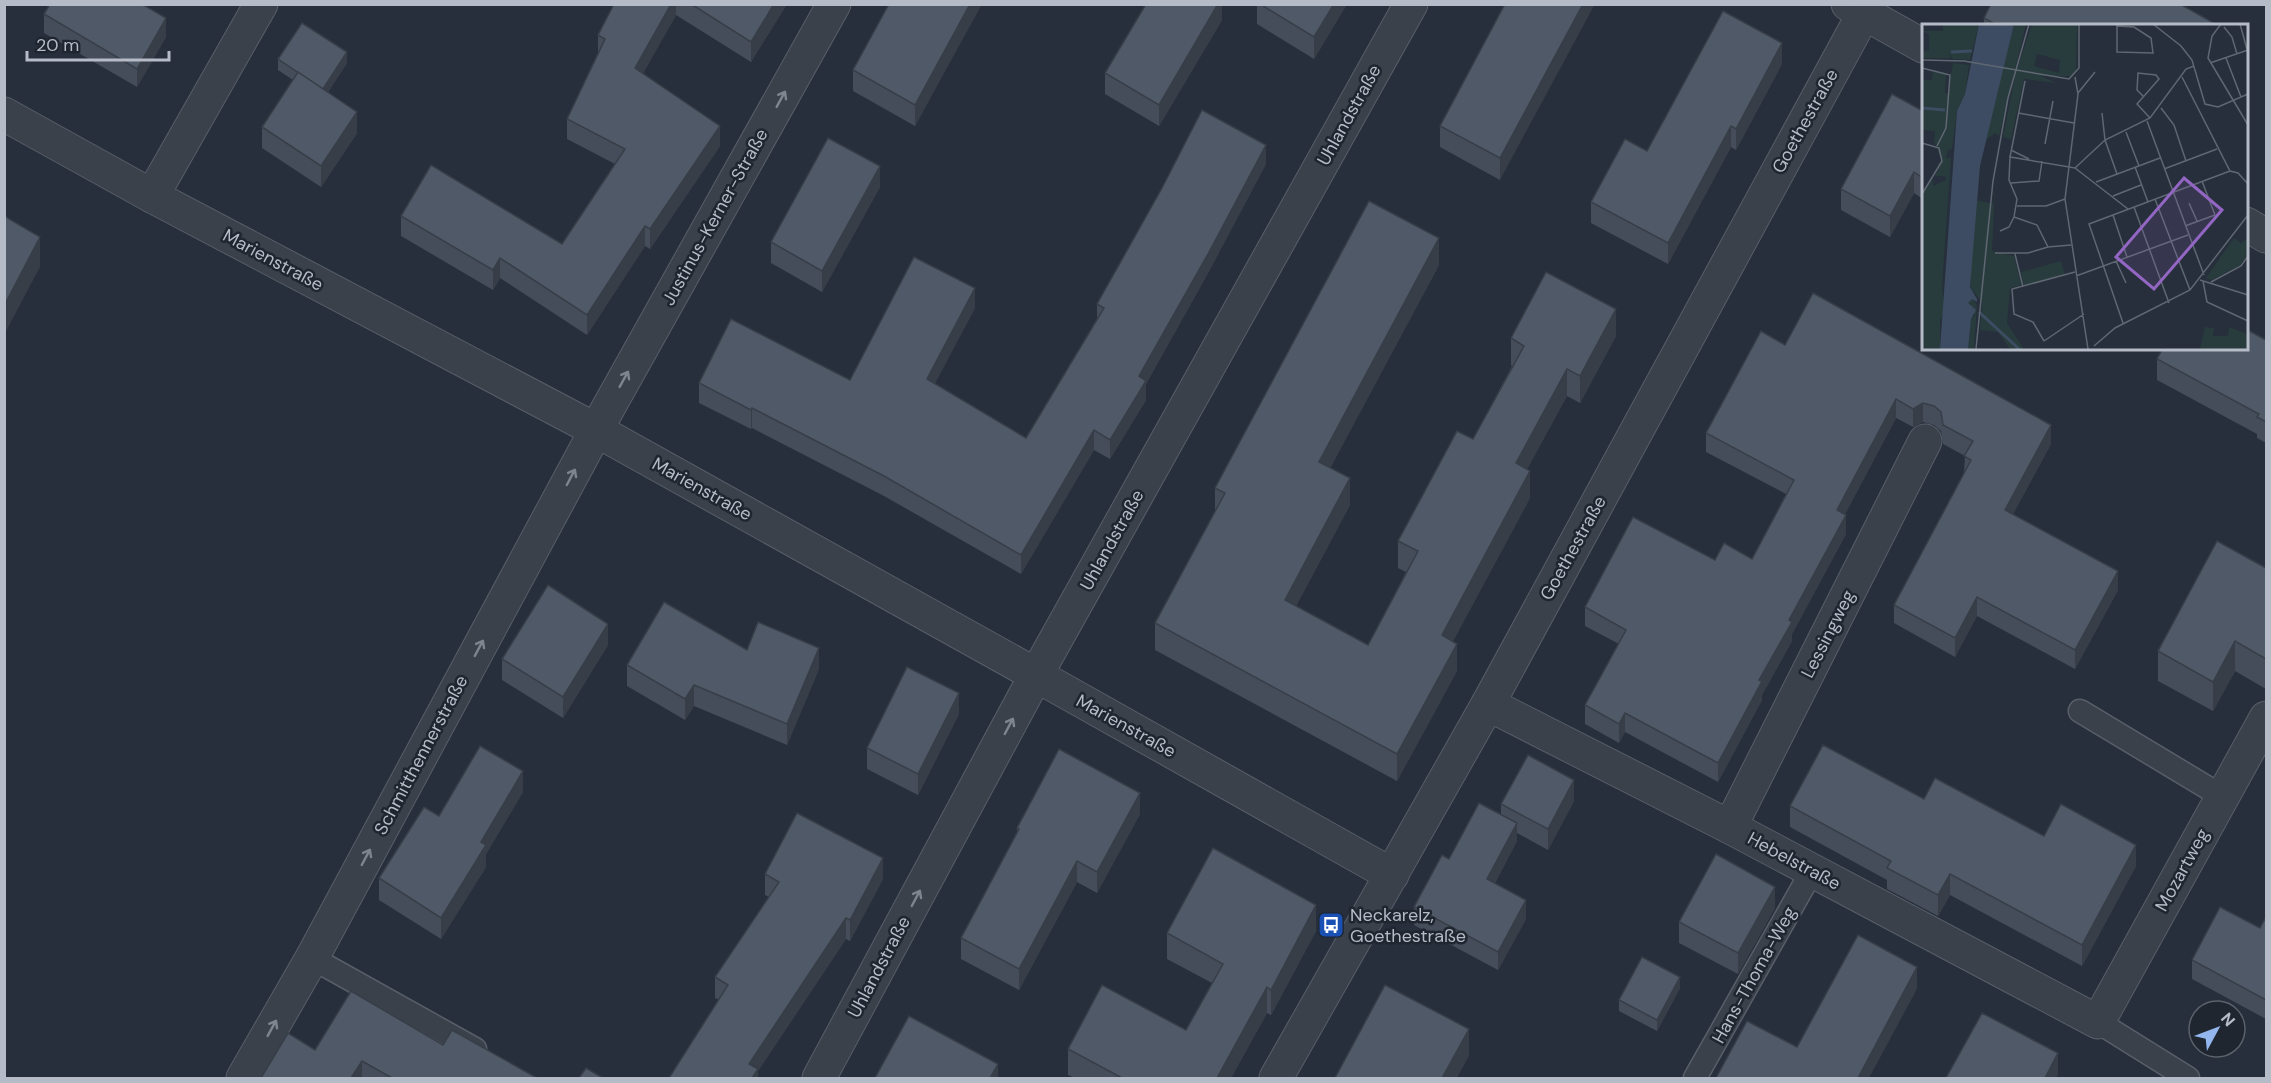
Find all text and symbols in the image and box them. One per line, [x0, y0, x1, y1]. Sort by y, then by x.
scale bar [27, 24, 170, 62]
inset map [1922, 24, 2247, 350]
text: 20 m [36, 33, 79, 57]
street label: Uhlandstraße [1311, 60, 1387, 170]
street label: Goethestraße [1766, 65, 1844, 177]
one-way arrow [776, 91, 788, 108]
street label: Justinus-Kerner-Straße [656, 124, 774, 310]
street label: Marienstraße [219, 223, 327, 297]
one-way arrow [619, 371, 631, 388]
street label: Marienstraße [648, 452, 756, 526]
one-way arrow [566, 468, 577, 486]
street label: Uhlandstraße [1074, 485, 1150, 595]
street label: Goethestraße [1534, 492, 1612, 604]
street label: Lessingweg [1796, 586, 1860, 682]
one-way arrow [473, 640, 485, 657]
street label: Schmitthennerstraße [369, 671, 473, 839]
street label: Marienstraße [1072, 689, 1180, 763]
one-way arrow [1003, 718, 1015, 735]
street label: Mozartweg [2149, 824, 2215, 916]
street label: Hebelstraße [1743, 826, 1845, 896]
one-way arrow [361, 848, 372, 866]
one-way arrow [911, 889, 922, 907]
street label: Hans-Thoma-Weg [1706, 902, 1802, 1048]
place label: Neckarelz, Goethestraße [1350, 903, 1466, 948]
bus stop icon: Neckarelz, Goethestraße [1316, 910, 1346, 940]
street label: Uhlandstraße [842, 912, 916, 1022]
north arrow [2187, 999, 2247, 1059]
text: N [2216, 1008, 2240, 1031]
one-way arrow [267, 1019, 278, 1037]

